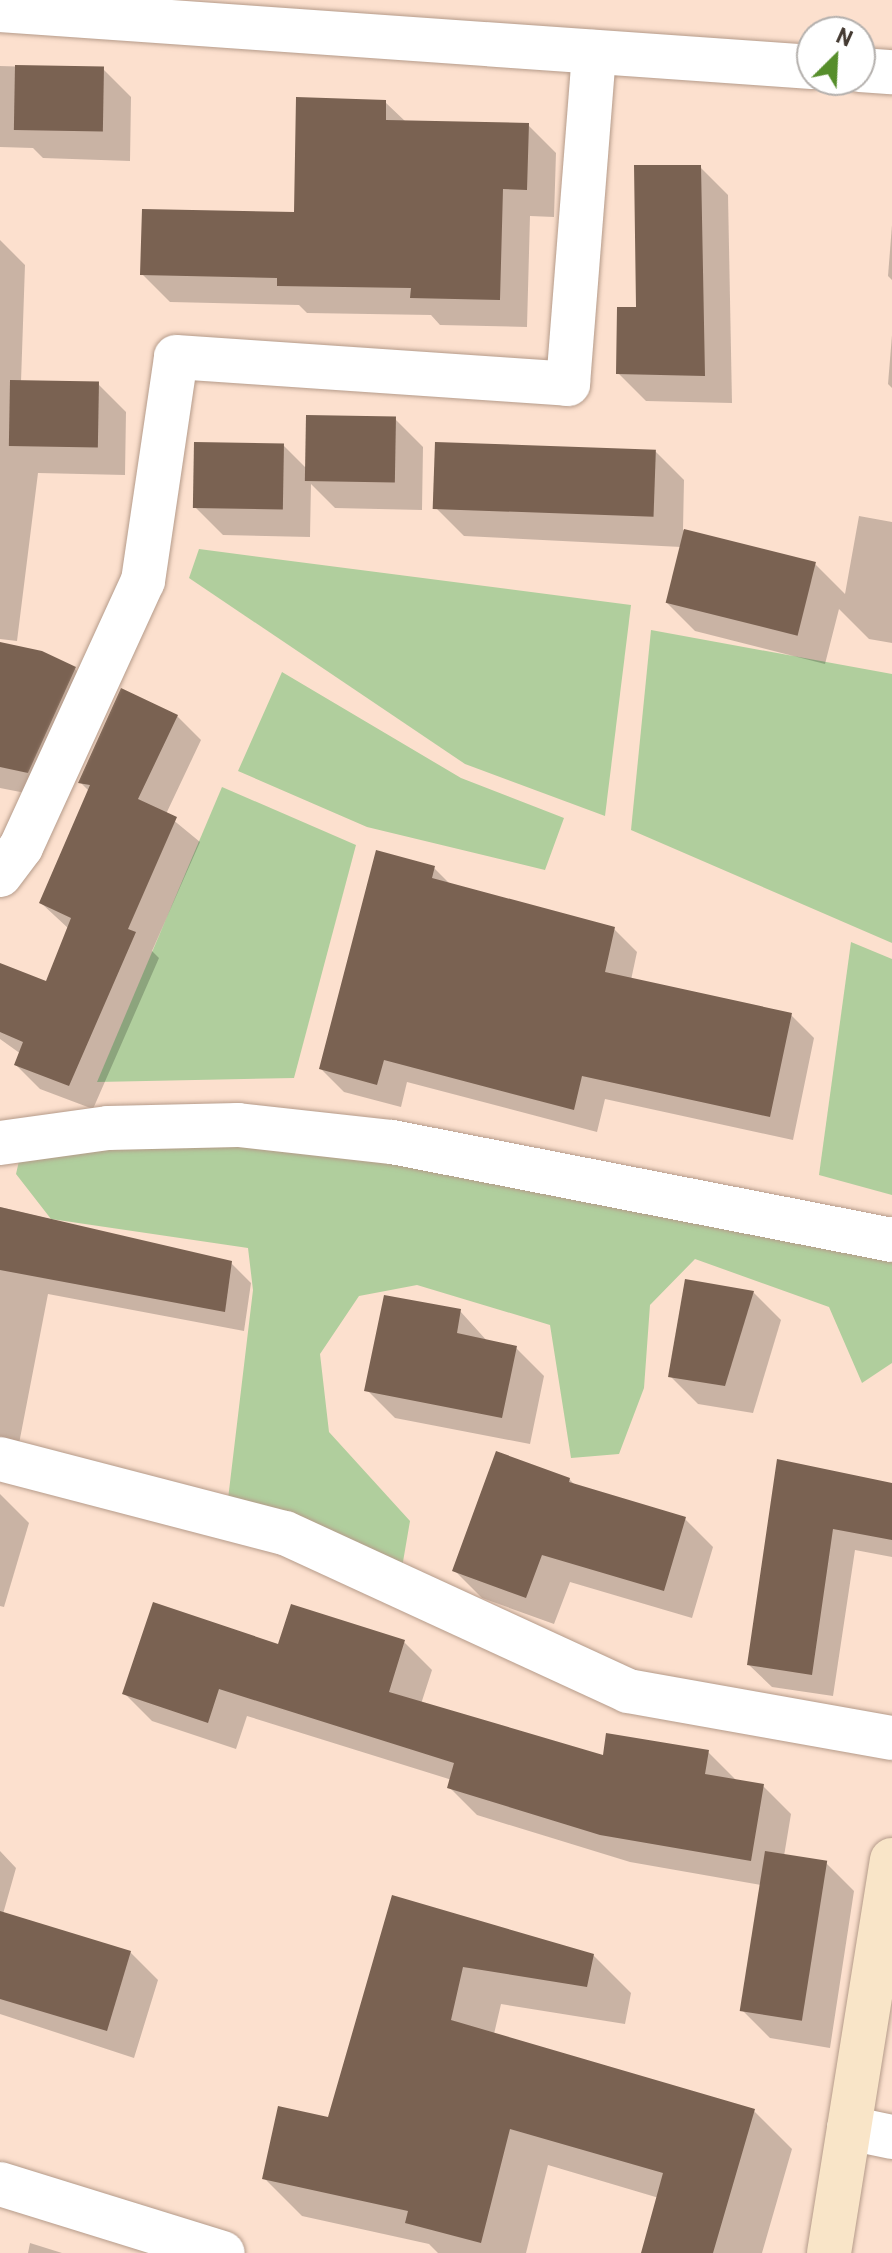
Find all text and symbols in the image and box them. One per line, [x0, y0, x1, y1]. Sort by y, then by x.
north arrow [796, 16, 876, 96]
text: N [833, 21, 857, 51]

